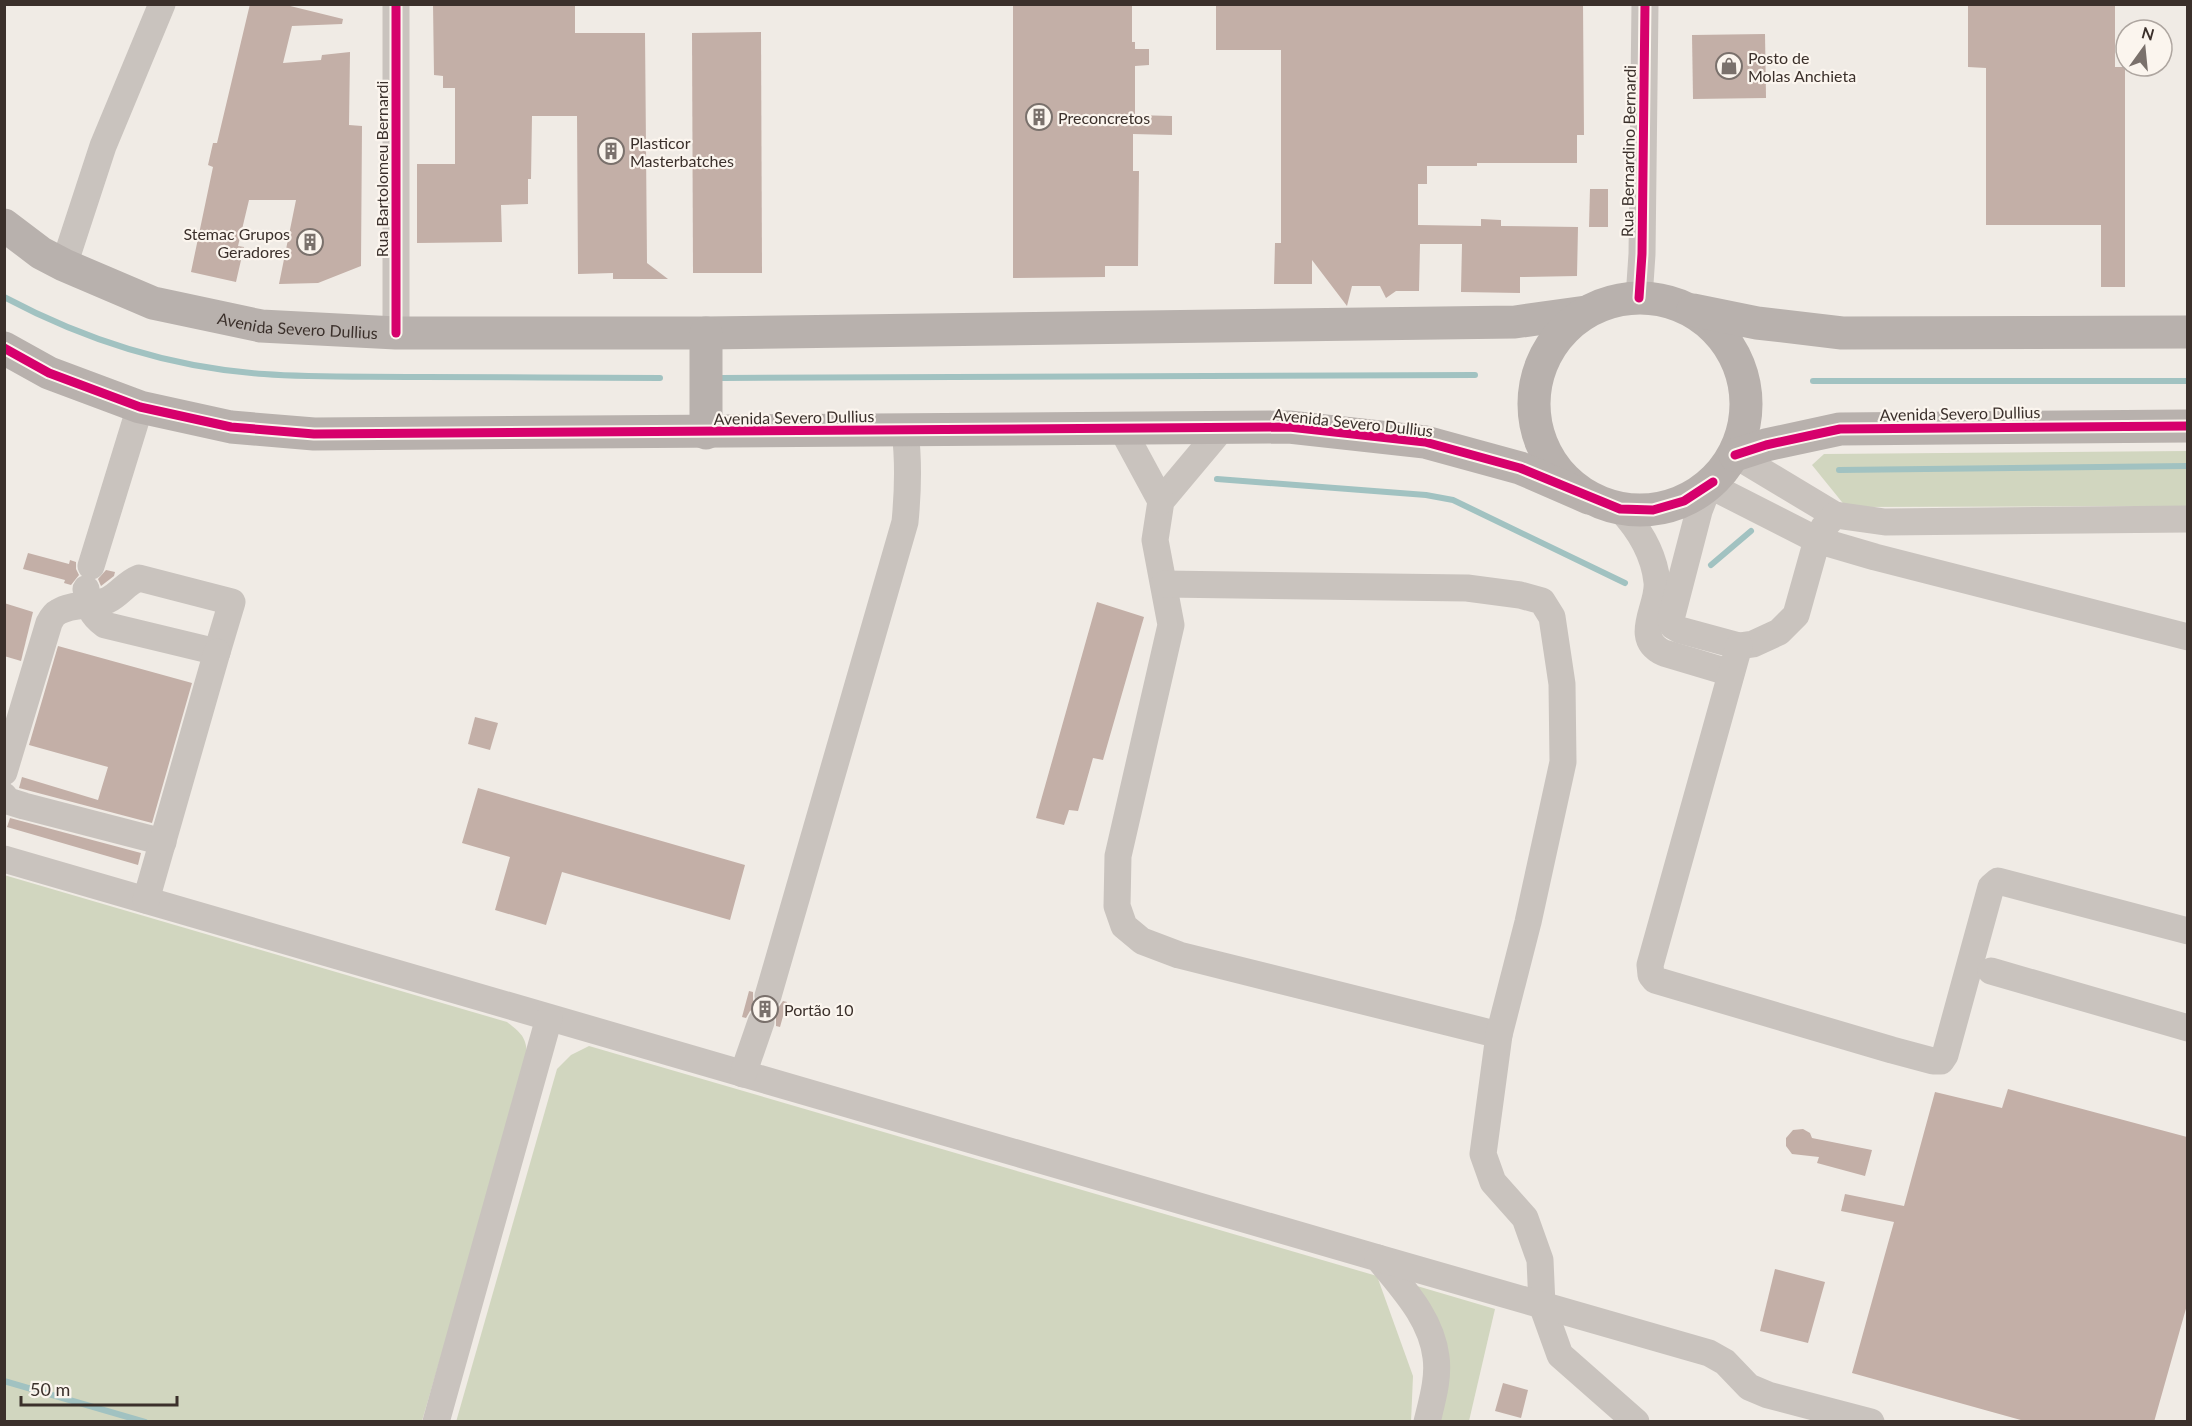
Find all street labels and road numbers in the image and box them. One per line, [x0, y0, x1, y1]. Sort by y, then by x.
street label: Rua Bernardino Bernardi [1617, 65, 1639, 237]
street label: Rua Bartolomeu Bernardi [372, 81, 391, 257]
street label: Avenida Severo Dullius [216, 308, 378, 342]
street label: Avenida Severo Dullius [1879, 402, 2041, 424]
street label: Avenida Severo Dullius [1272, 404, 1434, 440]
street label: Avenida Severo Dullius [713, 406, 875, 428]

